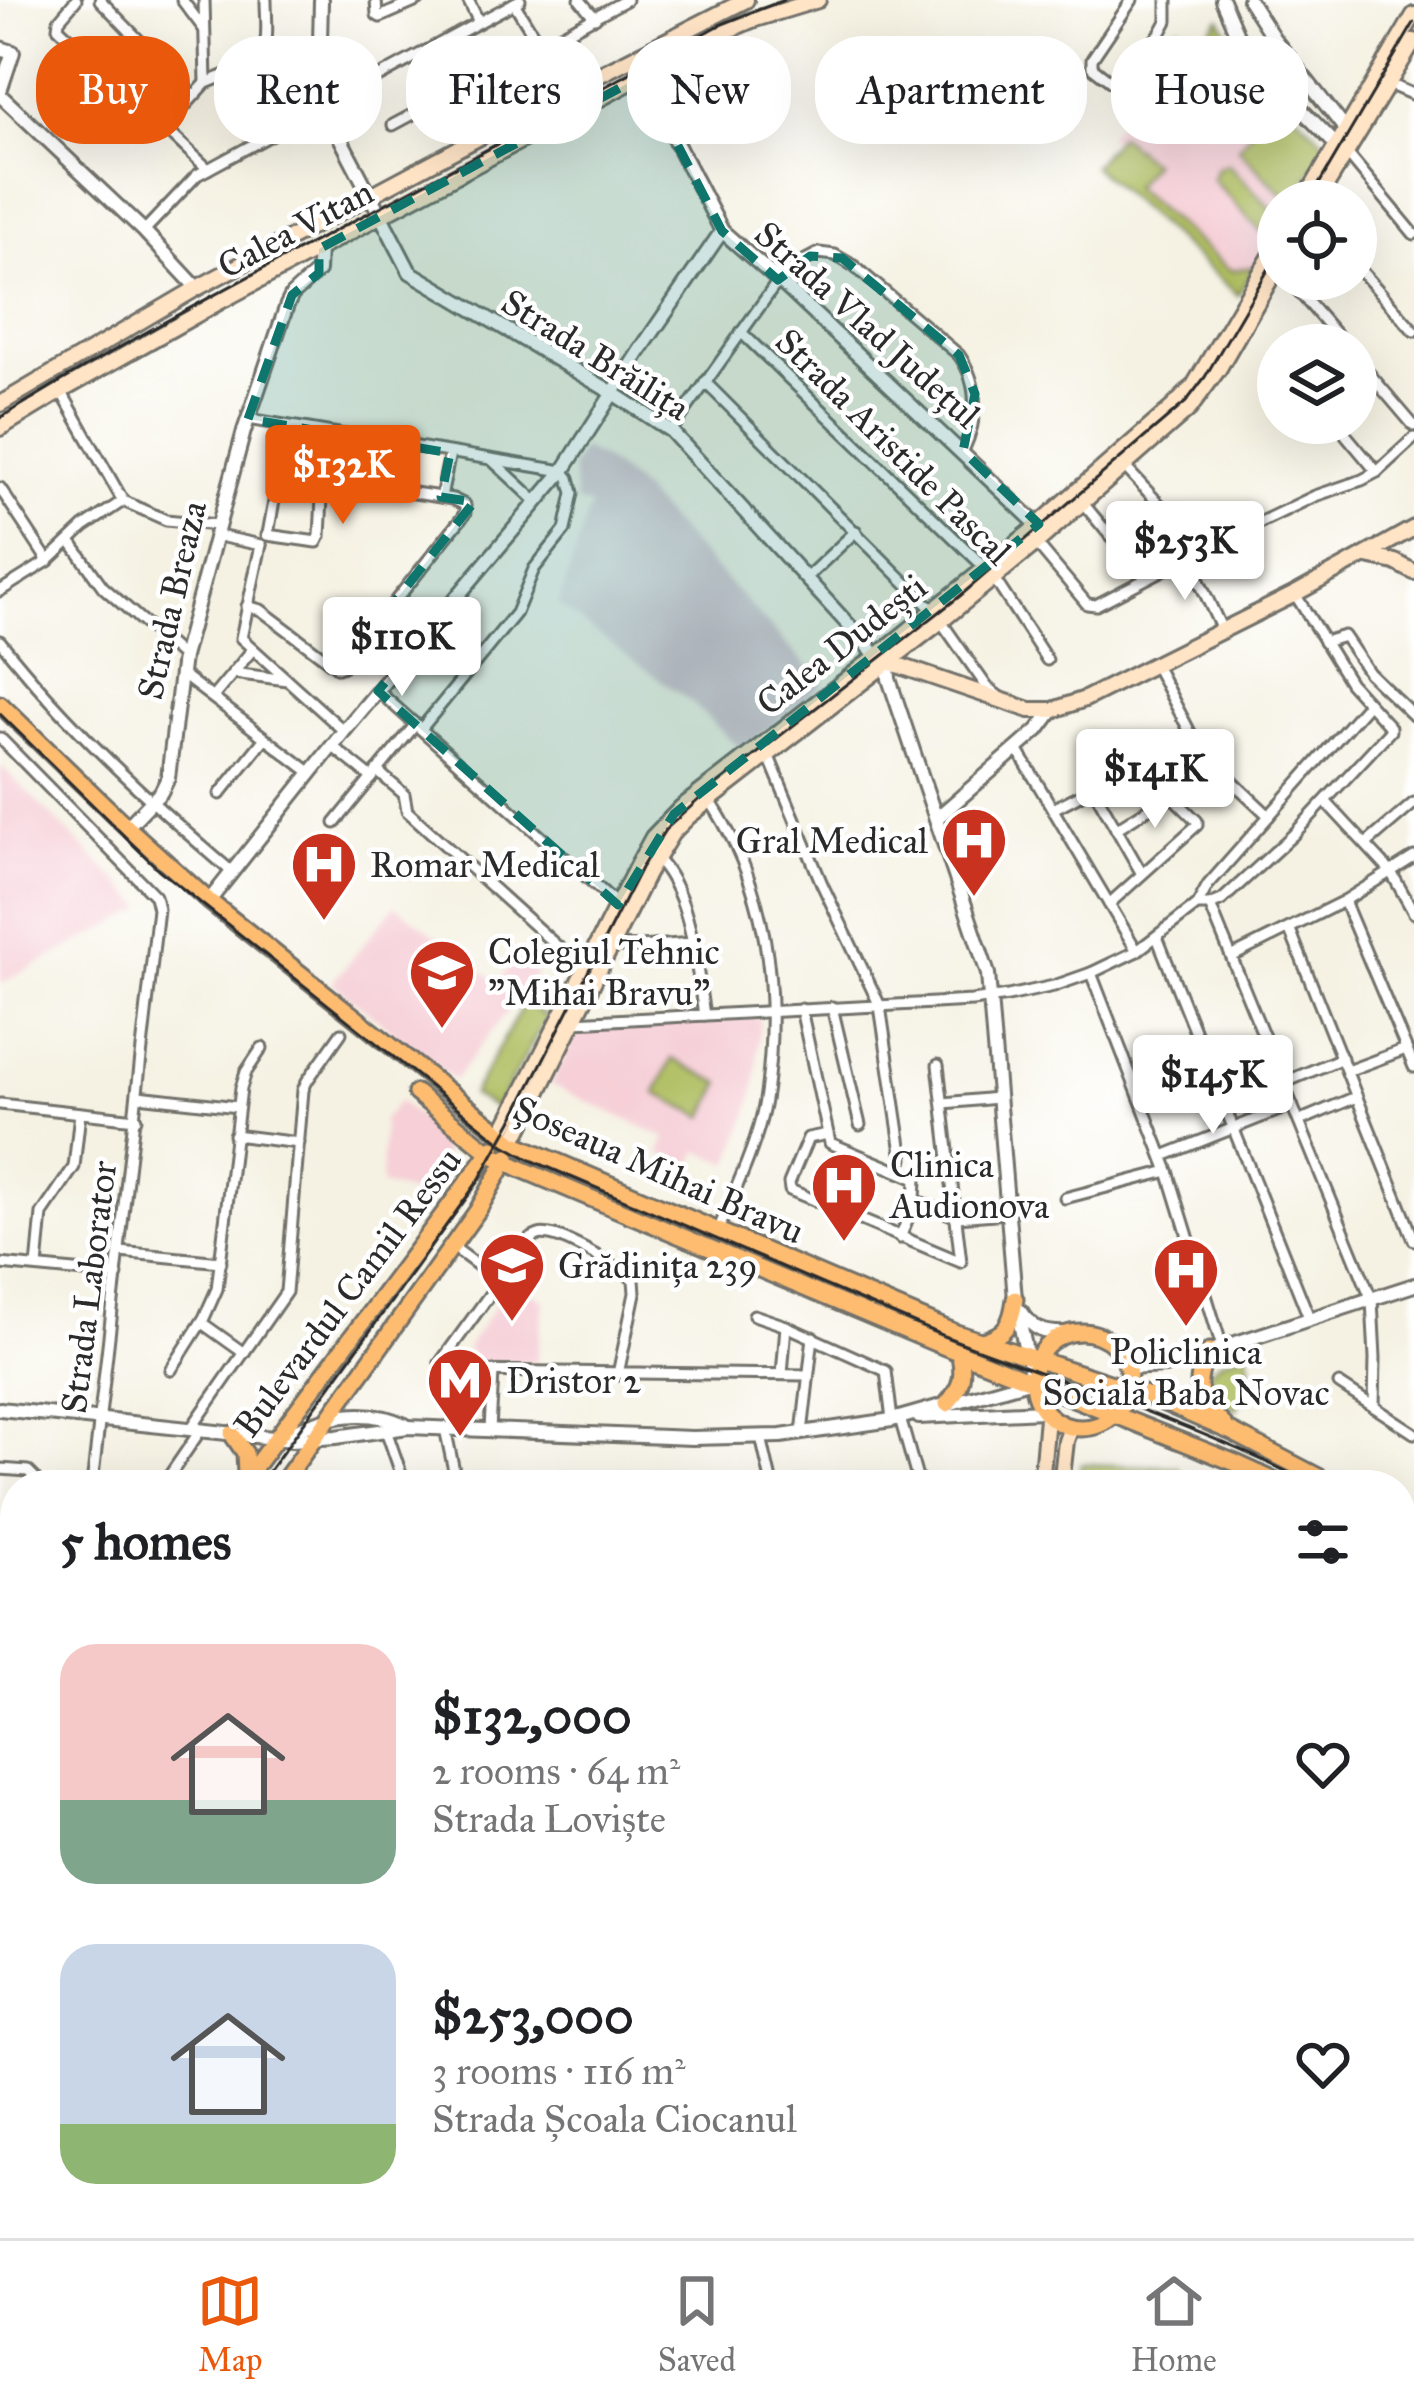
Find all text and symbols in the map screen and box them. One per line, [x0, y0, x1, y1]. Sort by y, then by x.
chip: Buy [36, 36, 190, 144]
chip: Rent [214, 36, 382, 144]
chip: Filters [406, 36, 603, 144]
chip: New [627, 36, 791, 144]
chip: Apartment [815, 36, 1087, 144]
chip: House [1111, 36, 1308, 144]
street label: Calea Vitan [210, 170, 381, 288]
map controls [1257, 180, 1377, 444]
button: locate [1257, 180, 1377, 300]
street label: Strada Vlad Județul [746, 212, 989, 438]
street label: Strada Brăilița [493, 280, 698, 430]
street label: Strada Aristide Pascal [766, 320, 1021, 574]
button: layers [1257, 324, 1377, 444]
pin: $132K [259, 425, 427, 527]
text: $132K [292, 440, 394, 488]
street label: Strada Breaza [128, 496, 216, 704]
pin: $253K [1101, 501, 1269, 603]
text: $253K [1133, 516, 1237, 564]
street label: Calea Dudești [748, 565, 936, 725]
pin: $110K [318, 597, 486, 699]
text: $110K [350, 612, 454, 660]
pin: $141K [1071, 729, 1239, 831]
text: $141K [1103, 744, 1207, 792]
hospital icon: Gral Medical [939, 805, 1009, 899]
place label: Gral Medical [736, 819, 928, 863]
hospital icon: Romar Medical [289, 829, 359, 923]
place label: Romar Medical [370, 843, 600, 887]
place label: Colegiul Tehnic "Mihai Bravu" [488, 930, 720, 1015]
school or university icon: Colegiul Tehnic "Mihai Bravu" [407, 937, 477, 1031]
pin: $145K [1129, 1035, 1297, 1137]
text: $145K [1160, 1050, 1266, 1098]
street label: Șoseaua Mihai Bravu [507, 1086, 811, 1254]
street label: Bulevardul Camil Ressu [225, 1139, 471, 1446]
place label: Clinica Audionova [888, 1143, 1050, 1228]
hospital icon: Clinica Audionova [809, 1150, 879, 1244]
street label: Strada Laborator [52, 1158, 126, 1416]
school or university icon: Grădinița 239 [477, 1230, 547, 1324]
hospital icon: Policlinica Socială Baba Novac [1151, 1235, 1221, 1329]
place label: Grădinița 239 [558, 1244, 758, 1288]
place label: Policlinica Socială Baba Novac [1042, 1330, 1330, 1415]
metro station icon: Dristor 2 [425, 1345, 495, 1439]
place label: Dristor 2 [506, 1359, 641, 1403]
icon: filters [1290, 1509, 1356, 1575]
text: 5 homes [60, 1511, 231, 1573]
text: $132,000 [432, 1685, 632, 1747]
icon: home [156, 1692, 300, 1836]
icon: heart [1290, 1731, 1356, 1797]
text: 2 rooms · 64 m² [432, 1747, 680, 1795]
text: Strada Loviște [432, 1795, 666, 1843]
text: $253,000 [432, 1985, 634, 2047]
icon: home [156, 1992, 300, 2136]
icon: heart [1290, 2031, 1356, 2097]
text: 3 rooms · 116 m² [432, 2047, 686, 2095]
text: Strada Școala Ciocanul [432, 2095, 797, 2143]
tab: Map [197, 2268, 263, 2380]
tab: Saved [658, 2268, 736, 2380]
tab: Home [1130, 2268, 1217, 2380]

